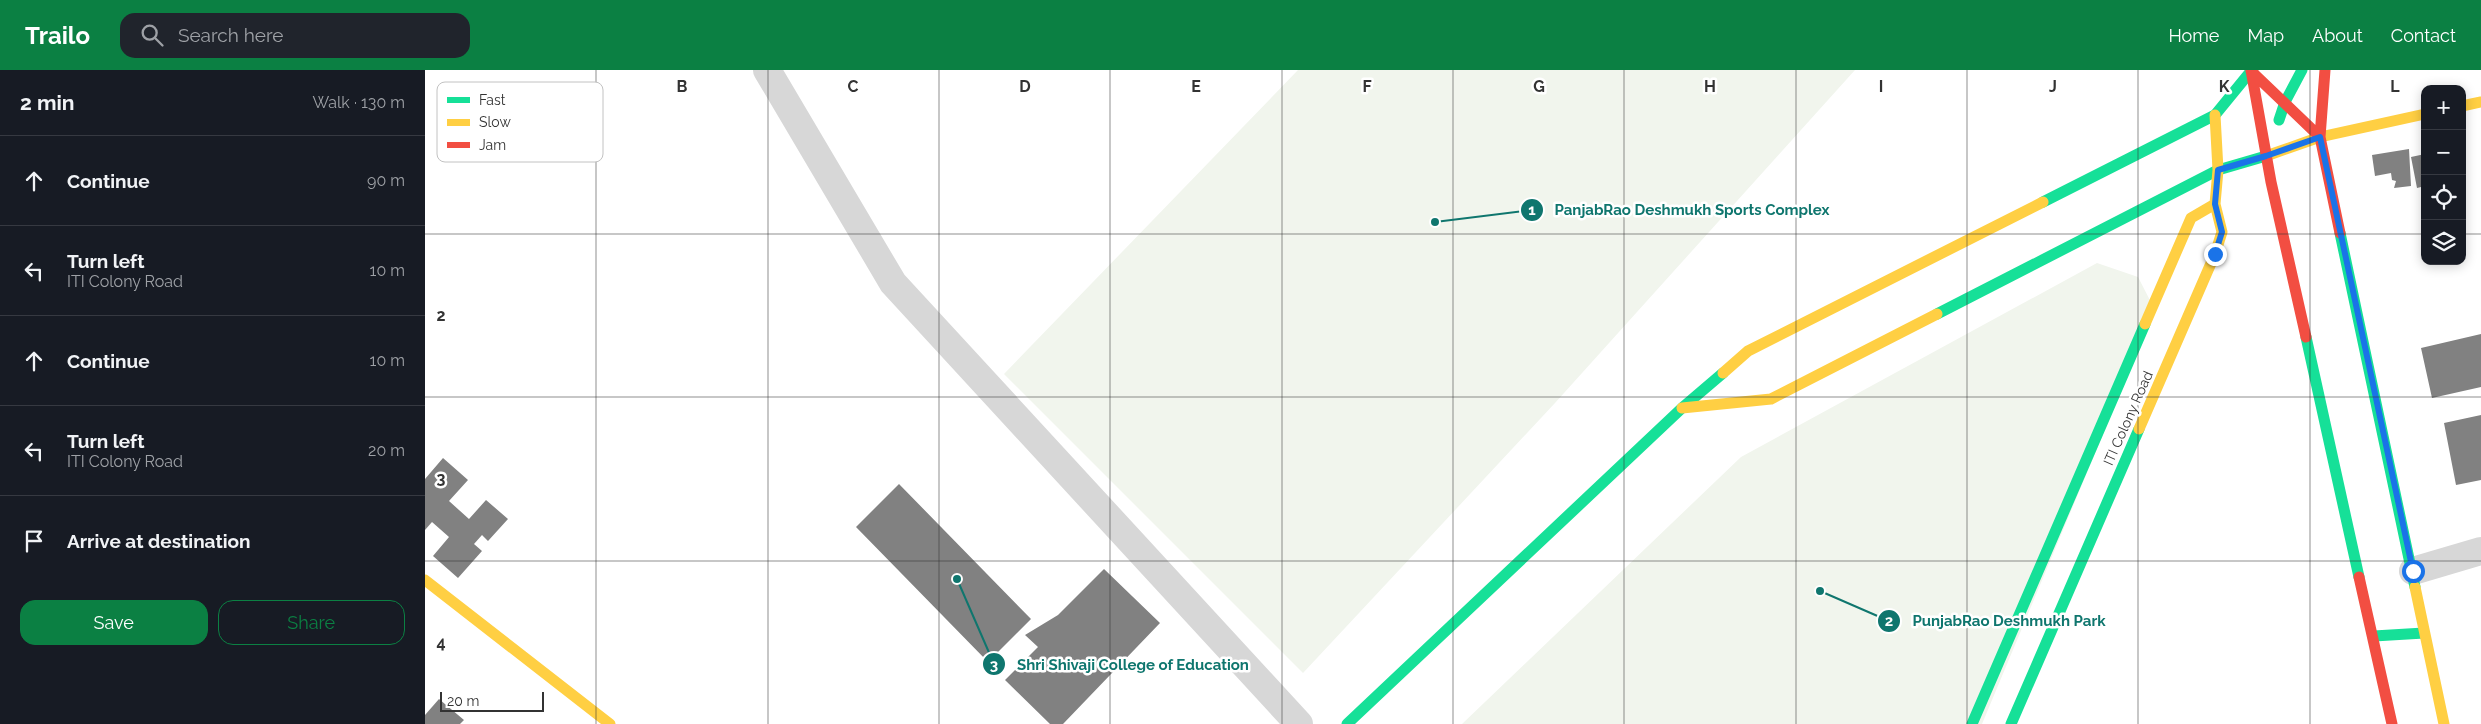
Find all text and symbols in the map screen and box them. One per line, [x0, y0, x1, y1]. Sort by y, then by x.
search box [120, 13, 470, 58]
text: Trailo [25, 21, 90, 50]
icon: search [138, 21, 166, 49]
text: Search here [178, 24, 283, 46]
text: Home [2168, 25, 2219, 46]
text: Map [2247, 25, 2284, 46]
text: About [2312, 25, 2363, 46]
text: Contact [2391, 25, 2456, 46]
text: B [677, 77, 688, 96]
text: C [848, 77, 859, 96]
text: D [1019, 77, 1031, 96]
text: E [1191, 77, 1201, 96]
text: F [1362, 77, 1372, 96]
text: G [1533, 77, 1545, 96]
text: H [1704, 77, 1716, 96]
text: I [1879, 77, 1883, 96]
text: J [2049, 77, 2057, 96]
text: K [2219, 77, 2230, 96]
text: L [2390, 77, 2400, 96]
legend [437, 82, 603, 162]
map controls [2421, 85, 2466, 265]
button: + [2421, 85, 2466, 130]
text: 2 min [20, 90, 74, 115]
text: Fast [479, 92, 506, 108]
text: Walk · 130 m [312, 93, 405, 112]
text: Slow [479, 114, 511, 130]
button: − [2421, 130, 2466, 175]
text: Jam [479, 137, 506, 153]
icon: ahead [20, 167, 48, 195]
text: Continue [67, 170, 150, 192]
text: 90 m [367, 171, 405, 190]
button: locate [2421, 175, 2466, 220]
callout: PanjabRao Deshmukh Sports Complex [1520, 195, 1840, 225]
text: 1 [1528, 201, 1536, 219]
text: PanjabRao Deshmukh Sports Complex [1555, 201, 1830, 219]
button: layers [2421, 220, 2466, 265]
route end [2204, 243, 2227, 266]
text: Turn left [67, 250, 144, 272]
icon: left [20, 257, 48, 285]
text: 10 m [370, 261, 405, 280]
text: ITI Colony Road [67, 272, 183, 291]
text: 2 [436, 306, 446, 325]
icon: ahead [20, 347, 48, 375]
text: Continue [67, 350, 150, 372]
text: 10 m [370, 351, 405, 370]
street label: ITI Colony Road [2100, 368, 2156, 468]
text: Turn left [67, 430, 144, 452]
icon: left [20, 437, 48, 465]
text: 20 m [368, 441, 405, 460]
text: ITI Colony Road [67, 452, 183, 471]
text: 3 [437, 469, 446, 488]
icon: arrive [20, 527, 48, 555]
text: Arrive at destination [67, 530, 251, 552]
route start [2402, 560, 2425, 583]
button: Save [20, 600, 208, 645]
button: Share [218, 600, 405, 645]
callout: PunjabRao Deshmukh Park [1877, 606, 2115, 636]
text: 2 [1885, 612, 1893, 630]
text: PunjabRao Deshmukh Park [1912, 612, 2106, 630]
text: 4 [436, 633, 446, 652]
callout: Shri Shivaji College of Education [982, 649, 1259, 679]
text: 3 [990, 656, 998, 674]
text: Shri Shivaji College of Education [1017, 656, 1249, 674]
scale bar [440, 689, 544, 712]
text: 20 m [447, 693, 479, 709]

